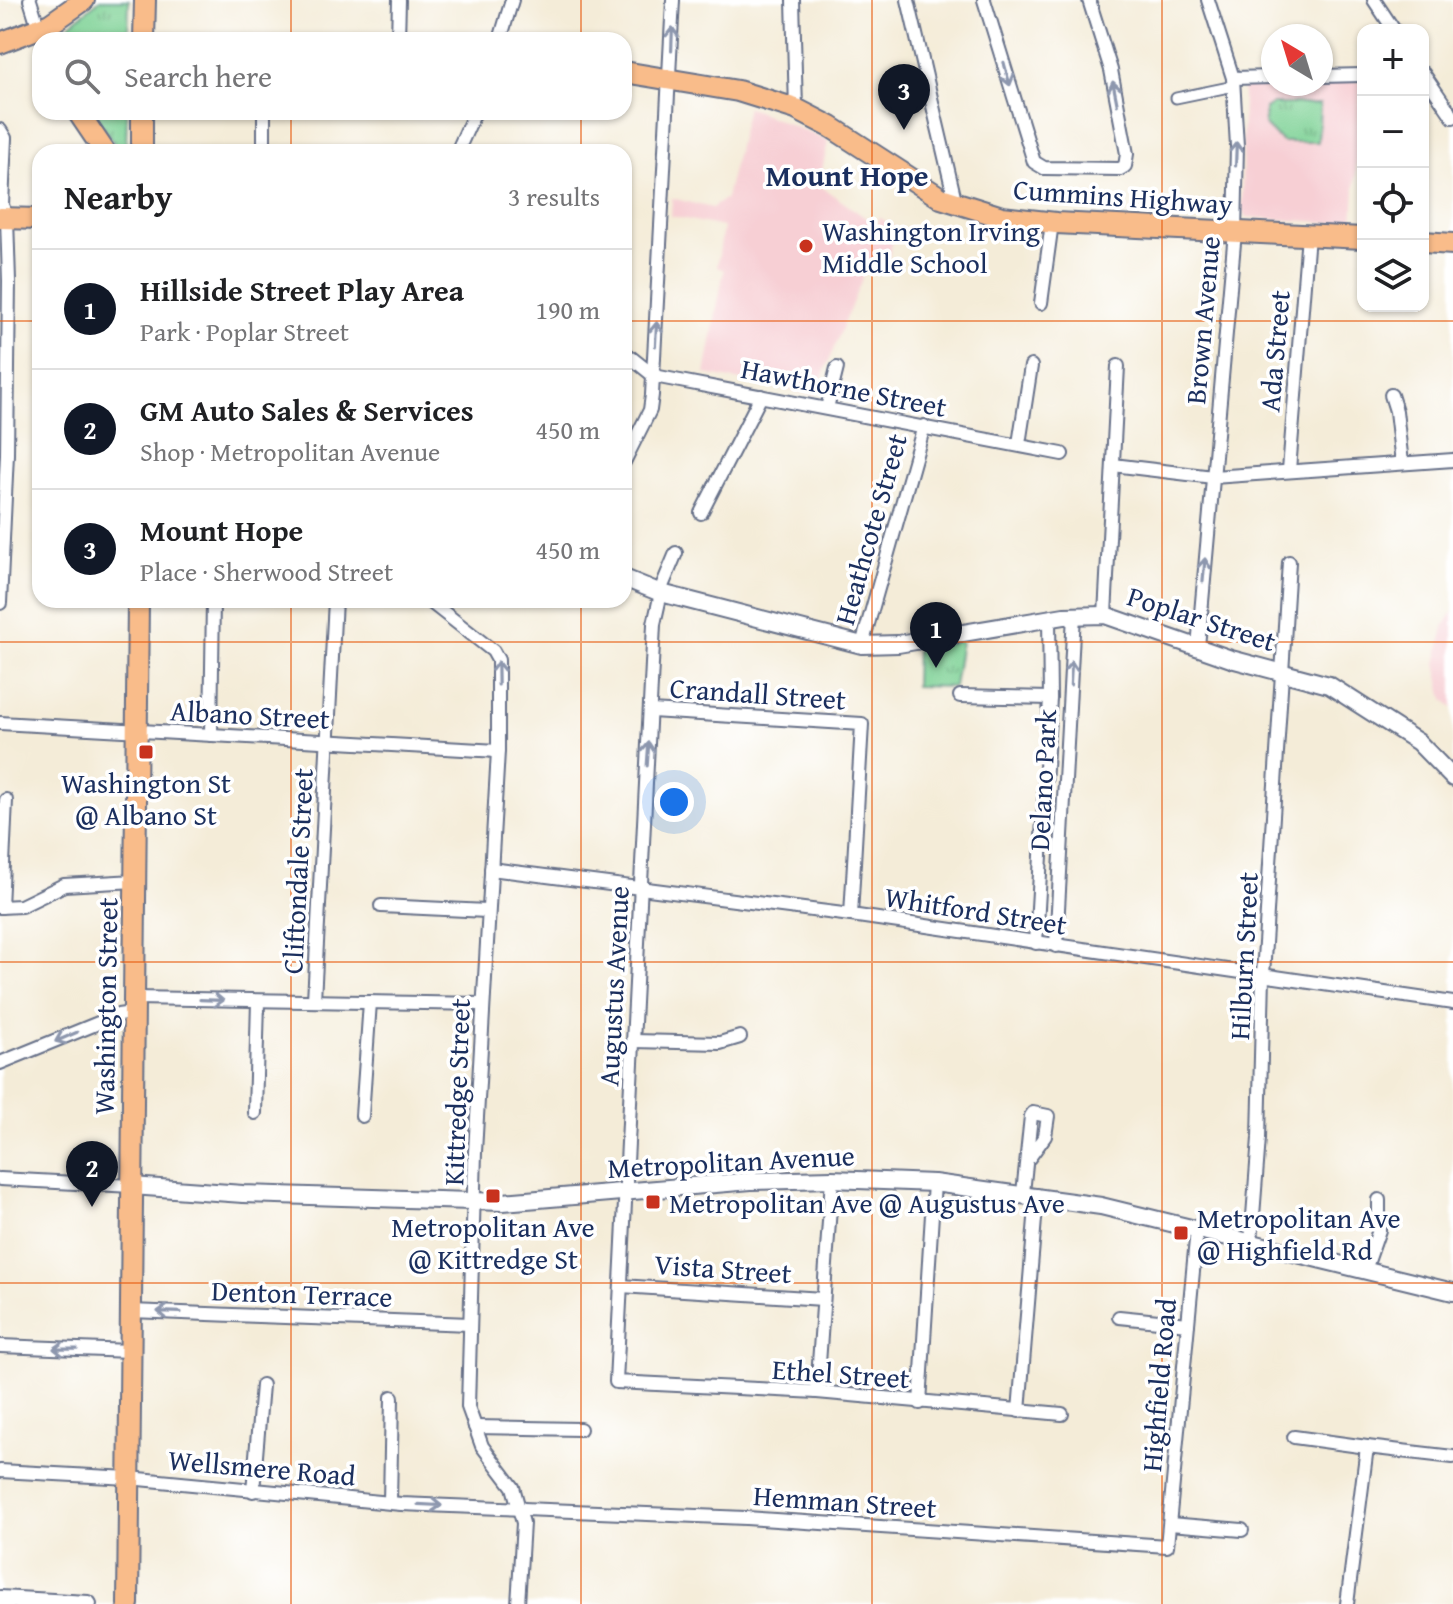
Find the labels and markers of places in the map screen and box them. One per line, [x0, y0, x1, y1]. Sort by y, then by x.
pin: 3 [878, 64, 930, 130]
place label: Washington Irving Middle School [822, 210, 1040, 283]
marker: Washington Irving Middle School [797, 237, 815, 255]
pin: 1 [910, 602, 962, 668]
marker: Washington St @ Albano St [137, 743, 155, 761]
place label: Washington St @ Albano St [61, 762, 231, 835]
pin: 2 [66, 1141, 118, 1207]
place label: Metropolitan Ave @ Augustus Ave [669, 1182, 1065, 1223]
marker: Metropolitan Ave @ Kittredge St [484, 1187, 502, 1205]
marker: Metropolitan Ave @ Augustus Ave [644, 1193, 662, 1211]
place label: Metropolitan Ave @ Highfield Rd [1197, 1197, 1401, 1270]
place label: Metropolitan Ave @ Kittredge St [391, 1206, 595, 1279]
marker: Metropolitan Ave @ Highfield Rd [1172, 1224, 1190, 1242]

